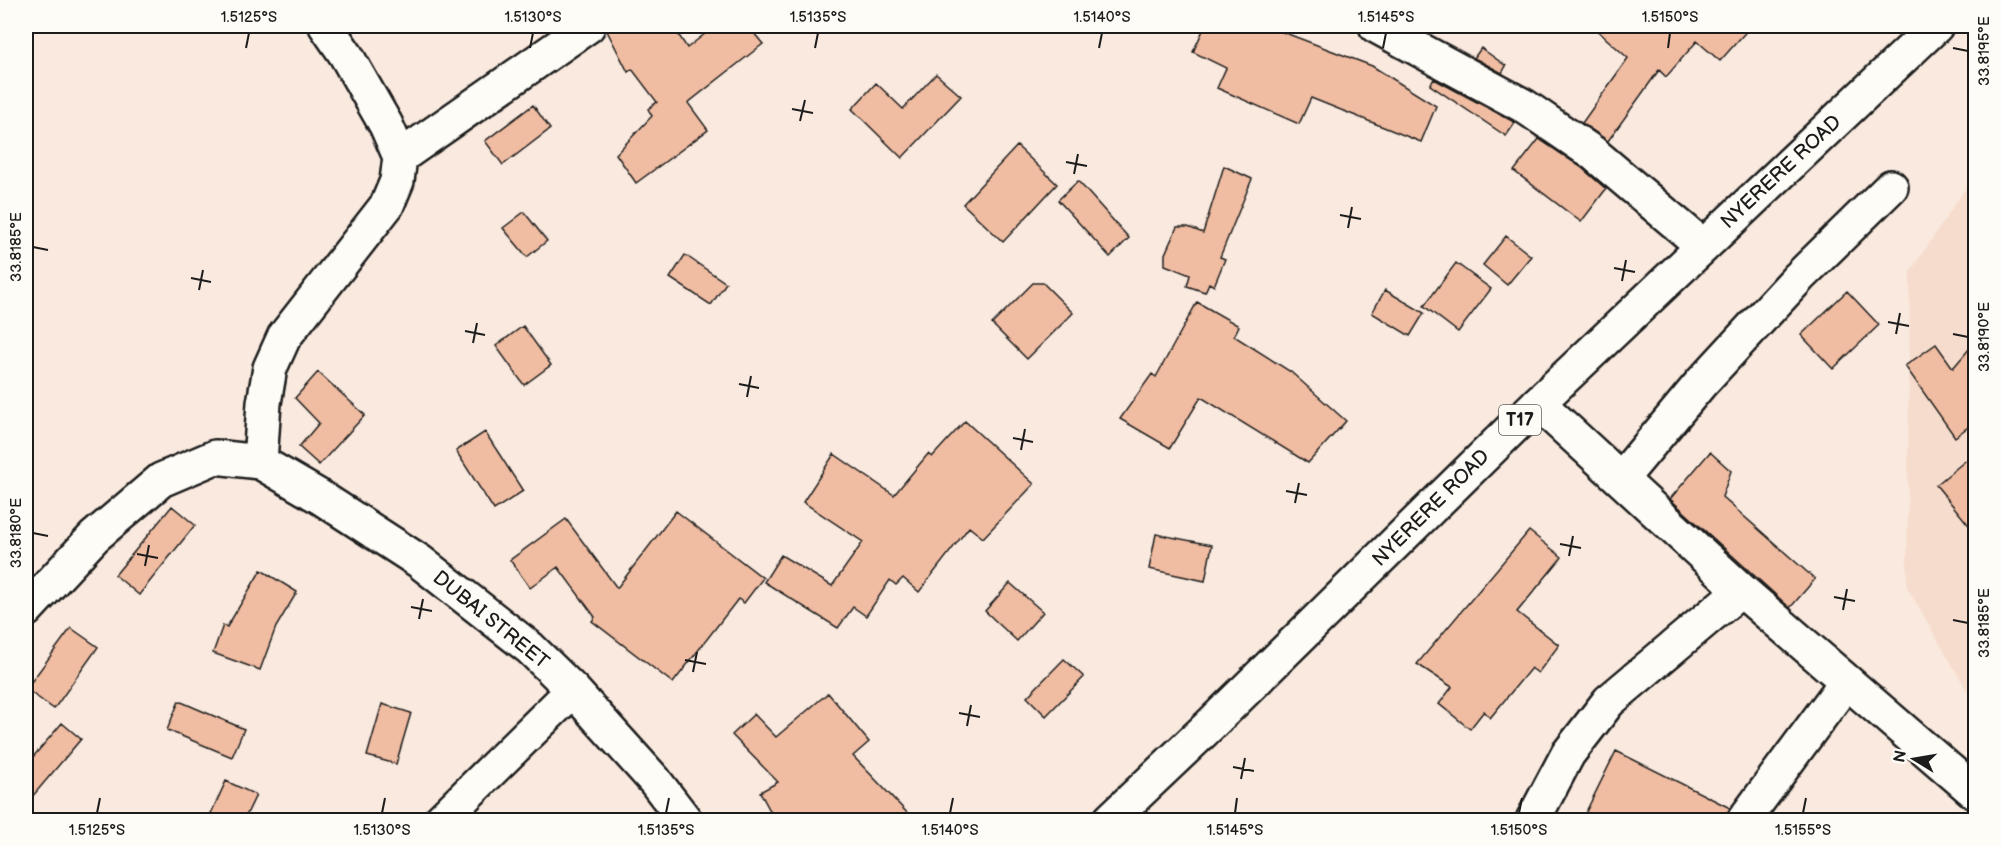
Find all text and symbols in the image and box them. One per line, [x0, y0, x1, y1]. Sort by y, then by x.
text: 1.5125°S [221, 8, 277, 27]
text: 1.5130°S [504, 8, 562, 27]
text: 1.5135°S [790, 8, 846, 27]
text: 1.5140°S [1073, 8, 1131, 27]
text: 1.5145°S [1358, 8, 1414, 27]
text: 1.5150°S [1642, 8, 1698, 27]
text: 33.8195°E [1975, 16, 1994, 86]
street label: NYERERE ROAD [1716, 110, 1846, 234]
text: 33.8185°E [7, 212, 26, 282]
text: 33.8190°E [1975, 302, 1994, 372]
road number: T17 [1499, 405, 1541, 435]
street label: NYERERE ROAD [1367, 444, 1495, 572]
text: 33.8180°E [7, 498, 26, 568]
street label: DUBAI STREET [428, 566, 554, 674]
text: 33.8185°E [1975, 588, 1994, 658]
north arrow [1884, 729, 1944, 789]
text: N [1890, 749, 1911, 764]
text: 1.5125°S [69, 821, 125, 840]
text: 1.5130°S [353, 821, 411, 840]
text: 1.5135°S [638, 821, 694, 840]
text: 1.5140°S [921, 821, 979, 840]
text: 1.5145°S [1207, 821, 1263, 840]
text: 1.5150°S [1491, 821, 1547, 840]
text: 1.5155°S [1775, 821, 1831, 840]

